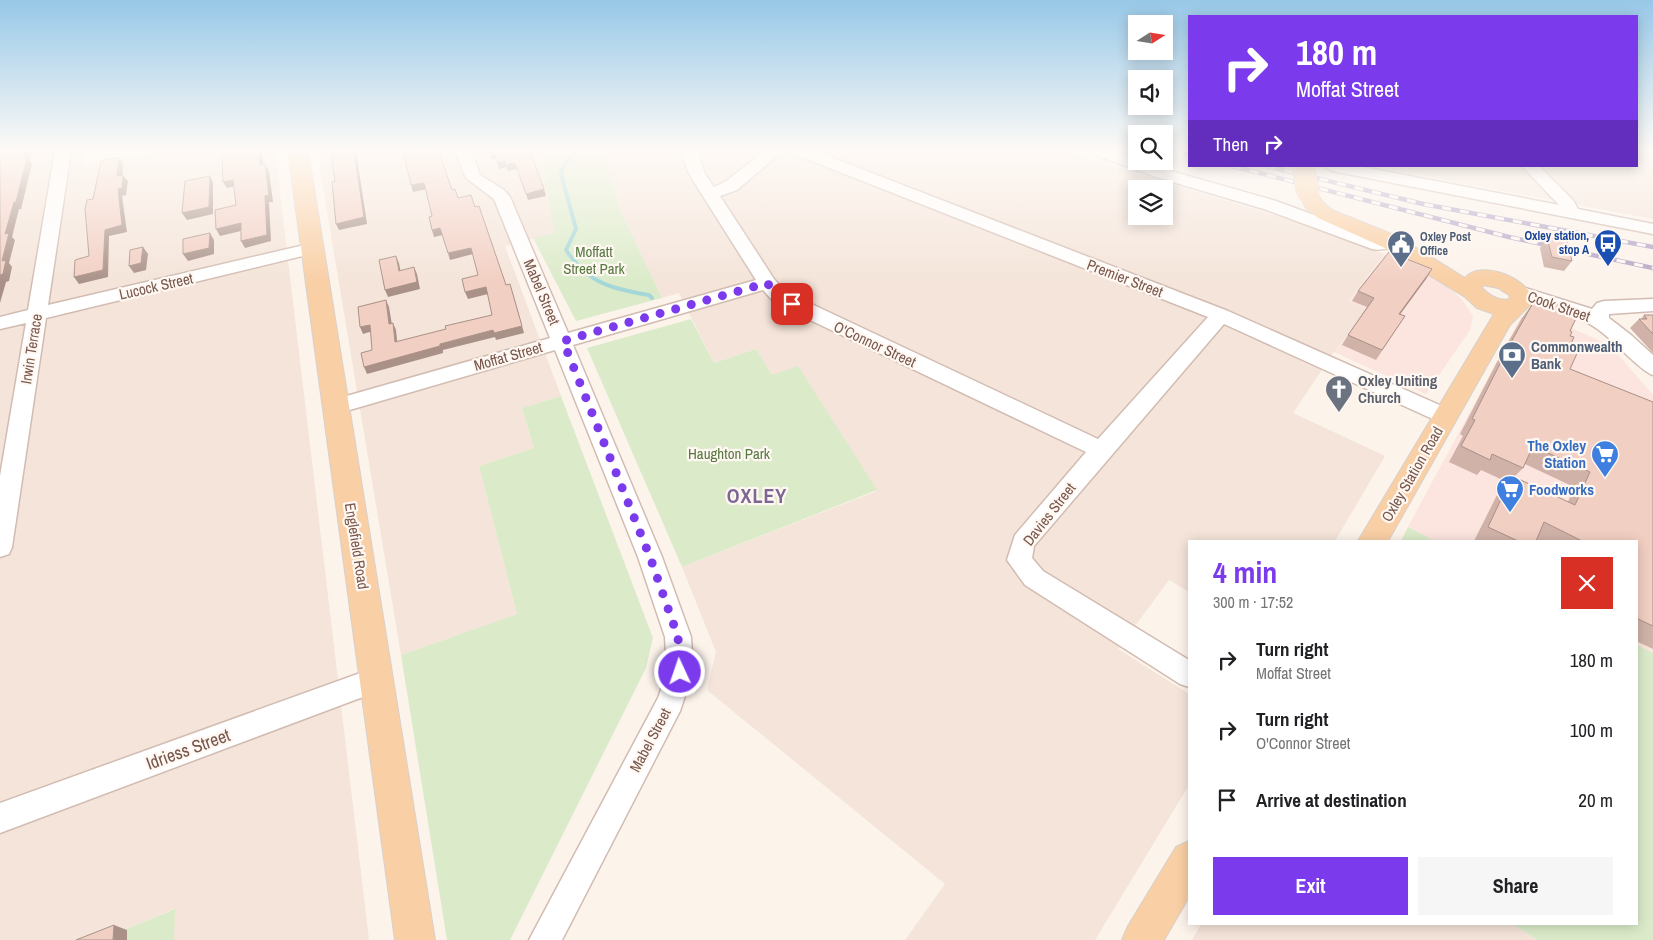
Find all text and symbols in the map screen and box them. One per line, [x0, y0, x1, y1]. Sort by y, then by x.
north arrow [1128, 15, 1172, 60]
map controls [1128, 15, 1173, 225]
text: 180 m [1296, 29, 1377, 76]
icon: right [1213, 35, 1278, 100]
button: sound [1128, 70, 1173, 115]
text: Moffat Street [1296, 74, 1399, 104]
button: search [1128, 125, 1173, 170]
icon: right [1259, 130, 1287, 158]
text: Then [1213, 131, 1249, 157]
button: layers [1128, 180, 1173, 225]
place label: Oxley station, stop A [1524, 228, 1590, 258]
bus stop icon: Oxley station, stop A [1593, 228, 1623, 267]
public building icon: Oxley Post Office [1386, 229, 1416, 268]
place label: Oxley Post Office [1420, 229, 1472, 259]
park label: Moffatt Street Park [563, 241, 626, 279]
street label: Premier Street [1084, 254, 1167, 302]
street label: Mabel Street [519, 256, 566, 329]
street label: Lucock Street [117, 267, 196, 305]
pin [771, 283, 813, 325]
street label: Cook Street [1525, 285, 1594, 327]
icon: arrive [778, 290, 806, 318]
street label: Irwin Terrace [15, 312, 47, 386]
street label: O'Connor Street [830, 316, 920, 372]
street label: Moffat Street [471, 336, 545, 376]
place label: Commonwealth Bank [1531, 336, 1623, 374]
bank icon: Commonwealth Bank [1497, 340, 1527, 379]
place label: Oxley Uniting Church [1358, 370, 1438, 408]
church icon: Oxley Uniting Church [1324, 374, 1354, 413]
street label: Oxley Station Road [1376, 423, 1448, 525]
place label: The Oxley Station [1527, 435, 1586, 473]
supermarket icon: The Oxley Station [1590, 439, 1620, 478]
park label: Haughton Park [688, 443, 771, 464]
supermarket icon: Foodworks [1495, 474, 1525, 513]
street label: Davies Street [1018, 478, 1081, 550]
place label: Foodworks [1529, 479, 1594, 500]
district label: OXLEY [727, 482, 787, 509]
street label: Englefield Road [340, 501, 374, 591]
text: 4 min [1213, 552, 1277, 592]
button: close [1561, 557, 1613, 609]
text: 300 m · 17:52 [1213, 591, 1293, 613]
text: Turn right [1256, 636, 1328, 662]
position arrow [653, 645, 705, 697]
icon: right [1213, 646, 1241, 674]
text: 180 m [1570, 647, 1613, 673]
text: Moffat Street [1256, 662, 1331, 684]
street label: Mabel Street [624, 704, 676, 776]
text: Turn right [1256, 706, 1328, 732]
icon: right [1213, 716, 1241, 744]
text: 100 m [1570, 717, 1613, 743]
street label: Idriess Street [142, 722, 234, 776]
text: O'Connor Street [1256, 732, 1350, 754]
icon: arrive [1213, 786, 1241, 814]
text: Arrive at destination [1256, 787, 1407, 813]
text: 20 m [1578, 787, 1613, 813]
button: Exit [1213, 857, 1408, 915]
button: Share [1418, 857, 1613, 915]

